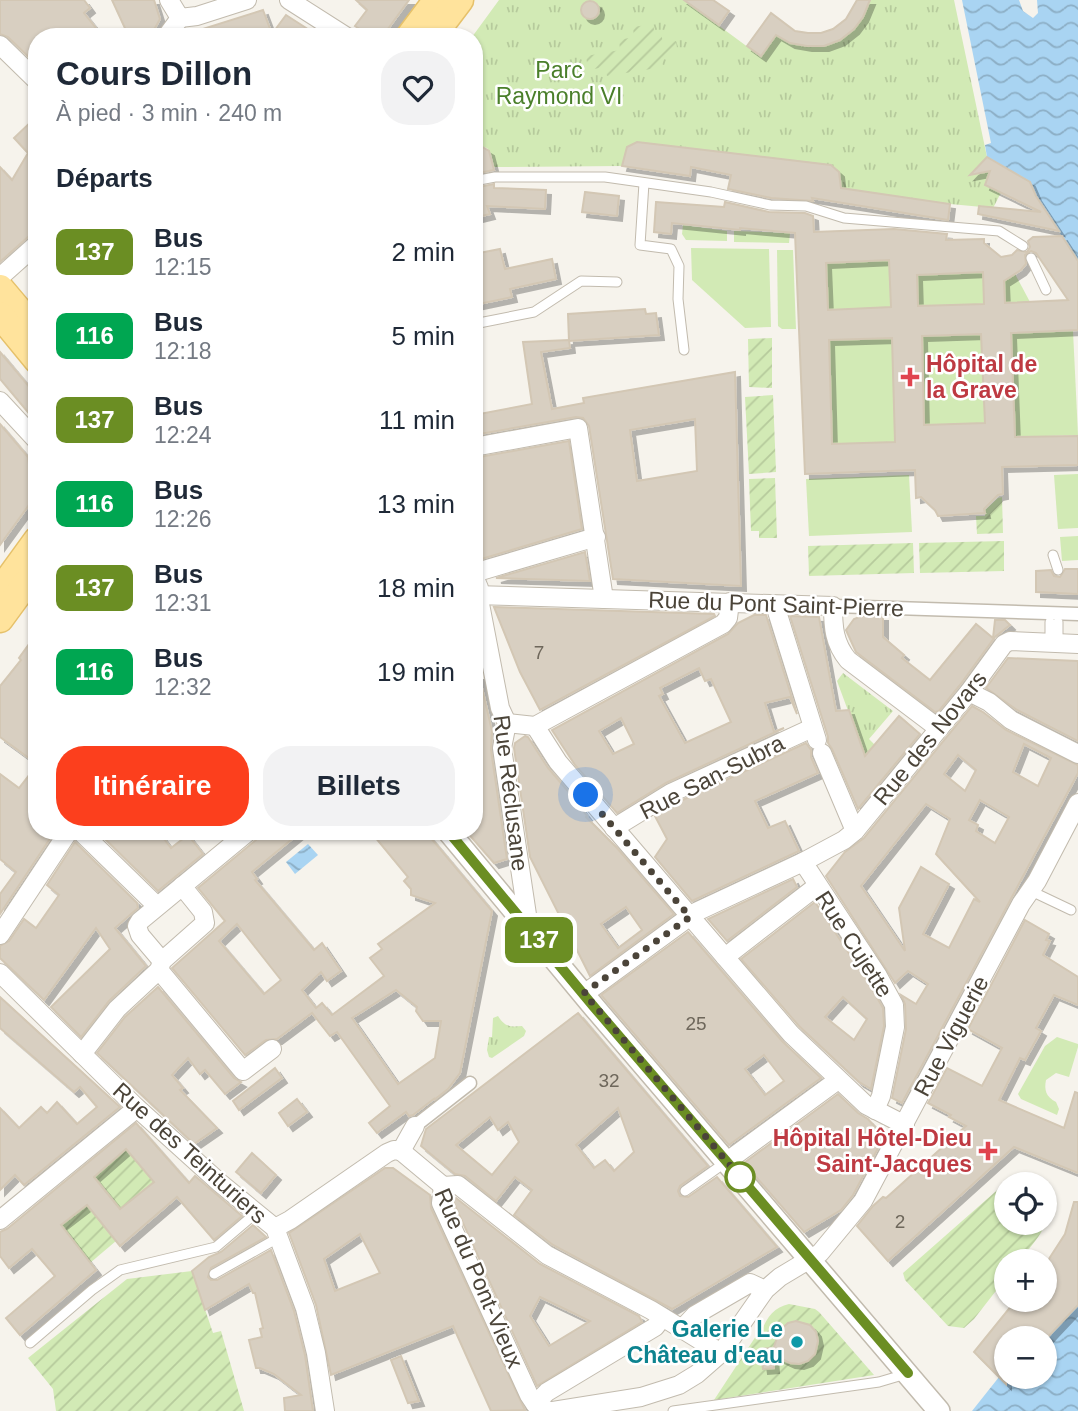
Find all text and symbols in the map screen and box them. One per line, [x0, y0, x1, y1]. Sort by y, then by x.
button: heart [381, 51, 455, 125]
text: Cours Dillon [56, 55, 252, 92]
park label: Parc Raymond VI [496, 57, 622, 109]
text: À pied · 3 min · 240 m [56, 100, 282, 126]
text: Départs [56, 163, 153, 193]
text: Bus [154, 223, 203, 253]
text: 2 min [391, 237, 455, 267]
text: 137 [74, 238, 115, 265]
text: 12:15 [154, 254, 212, 280]
text: Bus [154, 307, 203, 337]
text: 5 min [391, 321, 455, 351]
text: 116 [75, 322, 114, 349]
text: 12:18 [154, 338, 212, 364]
place label: Hôpital de la Grave [926, 351, 1037, 403]
marker: Hôpital de la Grave [900, 367, 920, 387]
text: Bus [154, 391, 203, 421]
text: 11 min [379, 405, 455, 435]
text: 137 [74, 406, 115, 433]
text: 12:24 [154, 422, 212, 448]
text: Bus [154, 475, 203, 505]
text: 13 min [377, 489, 455, 519]
text: 116 [75, 490, 114, 517]
text: 12:26 [154, 506, 212, 532]
text: Bus [154, 559, 203, 589]
text: 18 min [377, 573, 455, 603]
text: 137 [74, 574, 115, 601]
street label: Rue du Pont Saint-Pierre [648, 587, 904, 621]
text: 12:31 [154, 590, 212, 616]
house number: 7 [534, 642, 544, 663]
text: Bus [154, 643, 203, 673]
text: 19 min [377, 657, 455, 687]
text: 116 [75, 658, 114, 685]
street label: Rue des Novars [868, 666, 992, 810]
text: 12:32 [154, 674, 212, 700]
street label: Rue Réclusane [489, 713, 533, 873]
street label: Rue San-Subra [635, 729, 789, 825]
button: Itinéraire [56, 746, 249, 826]
button: Billets [263, 746, 455, 826]
your location [568, 777, 603, 812]
street label: Rue Cujette [810, 886, 898, 1002]
line badge: 137 [499, 917, 579, 963]
text: 137 [519, 926, 559, 953]
street label: Rue Viguerie [908, 971, 994, 1101]
house number: 25 [685, 1013, 707, 1034]
house number: 32 [598, 1070, 620, 1091]
street label: Rue des Teinturiers [108, 1077, 272, 1229]
place label: Hôpital Hôtel-Dieu Saint-Jacques [773, 1125, 972, 1177]
marker: Hôpital Hôtel-Dieu Saint-Jacques [978, 1141, 998, 1161]
unlabelled marker [725, 1162, 755, 1192]
map controls [994, 1172, 1057, 1389]
button: locate [994, 1172, 1057, 1235]
street label: Rue du Pont-Vieux [429, 1184, 529, 1372]
house number: 2 [895, 1211, 905, 1232]
button: + [994, 1249, 1057, 1312]
place label: Galerie Le Château d'eau [627, 1316, 783, 1368]
button: − [994, 1326, 1057, 1389]
marker: Galerie Le Château d'eau [789, 1334, 805, 1350]

